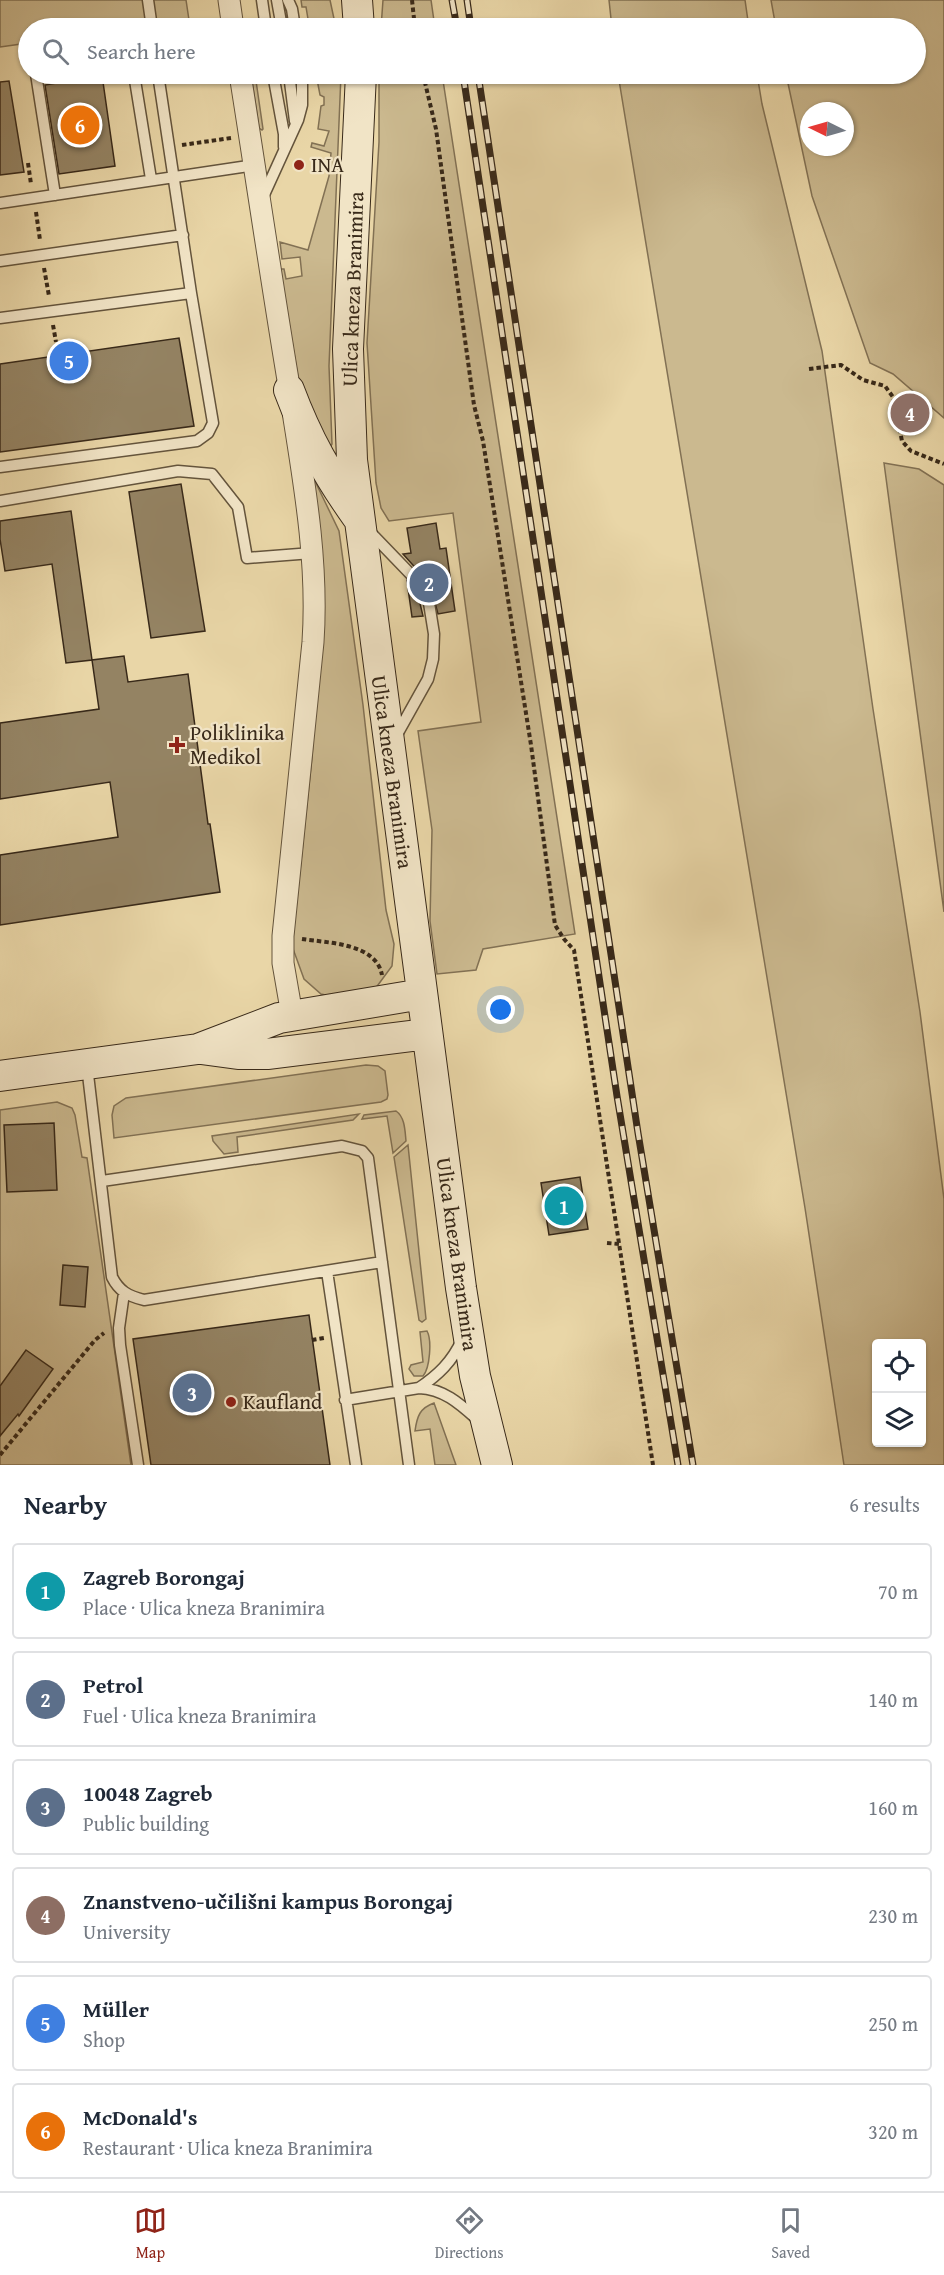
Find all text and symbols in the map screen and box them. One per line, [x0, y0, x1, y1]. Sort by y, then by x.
search box [18, 18, 926, 84]
icon: search [39, 35, 72, 68]
text: Search here [87, 35, 196, 67]
pin: 6 [60, 102, 100, 148]
north arrow [800, 102, 854, 156]
place label: INA [311, 149, 344, 180]
marker: INA [292, 158, 306, 172]
street label: Ulica kneza Branimira [334, 191, 371, 387]
pin: 5 [50, 338, 88, 384]
pin: 4 [890, 390, 930, 436]
pin: 2 [410, 560, 448, 606]
street label: Ulica kneza Branimira [364, 673, 421, 871]
place label: Poliklinika Medikol [190, 717, 285, 772]
marker: Poliklinika Medikol [168, 736, 186, 754]
your location [486, 995, 515, 1024]
street label: Ulica kneza Branimira [429, 1155, 486, 1353]
pin: 1 [544, 1184, 584, 1228]
map controls [872, 1339, 926, 1447]
button: locate [872, 1339, 926, 1393]
pin: 3 [172, 1370, 212, 1416]
place label: Kaufland [243, 1386, 323, 1417]
button: layers [872, 1393, 926, 1447]
marker: Kaufland [224, 1395, 238, 1409]
text: Nearby [24, 1485, 107, 1524]
text: 6 results [849, 1490, 920, 1519]
text: Zagreb Borongaj [83, 1561, 245, 1593]
text: 1 [40, 1577, 51, 1606]
text: 70 m [878, 1577, 918, 1606]
text: Place · Ulica kneza Branimira [83, 1593, 325, 1622]
text: Petrol [83, 1669, 143, 1701]
text: 2 [40, 1685, 51, 1714]
text: 140 m [868, 1685, 918, 1714]
text: Fuel · Ulica kneza Branimira [83, 1701, 316, 1730]
text: 10048 Zagreb [83, 1777, 212, 1809]
text: 3 [40, 1793, 51, 1822]
text: 160 m [868, 1793, 918, 1822]
text: Public building [83, 1809, 209, 1838]
text: Znanstveno-učilišni kampus Borongaj [83, 1885, 453, 1917]
text: 4 [40, 1901, 51, 1930]
text: 230 m [868, 1901, 918, 1930]
text: University [83, 1917, 171, 1946]
text: Müller [83, 1993, 149, 2025]
text: 5 [40, 2009, 51, 2038]
text: 250 m [868, 2009, 918, 2038]
text: Shop [83, 2025, 125, 2054]
text: McDonald's [83, 2101, 197, 2133]
text: 6 [40, 2117, 51, 2146]
text: 320 m [868, 2117, 918, 2146]
text: Restaurant · Ulica kneza Branimira [83, 2133, 373, 2162]
tab: Map [134, 2204, 167, 2264]
tab: Directions [435, 2204, 504, 2264]
tab: Saved [771, 2204, 810, 2264]

